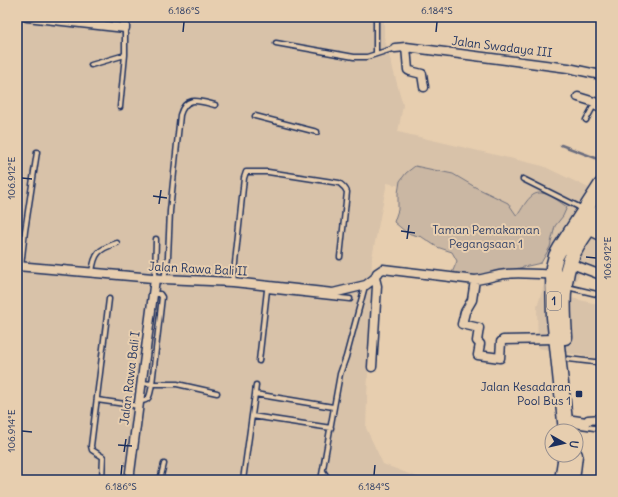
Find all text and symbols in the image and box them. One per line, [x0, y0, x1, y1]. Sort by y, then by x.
text: 6.186°S [168, 4, 200, 17]
text: 6.184°S [421, 4, 453, 17]
street label: Jalan Swadaya III [451, 33, 553, 60]
text: 106.912°E [5, 156, 18, 199]
park label: Taman Pemakaman Pegangsaan 1 [432, 222, 540, 251]
text: 106.912°E [601, 236, 614, 279]
street label: Jalan Rawa Bali II [148, 258, 248, 279]
road number: 1 [547, 292, 561, 310]
street label: Jalan Rawa Bali I [116, 330, 143, 426]
place label: Jalan Kesadaran Pool Bus 1 [480, 379, 571, 408]
marker: Jalan Kesadaran Pool Bus 1 [574, 389, 584, 399]
text: 106.914°E [5, 409, 18, 453]
north arrow [544, 423, 584, 463]
text: U [566, 440, 581, 449]
text: 6.186°S [105, 480, 137, 493]
text: 6.184°S [358, 480, 390, 493]

